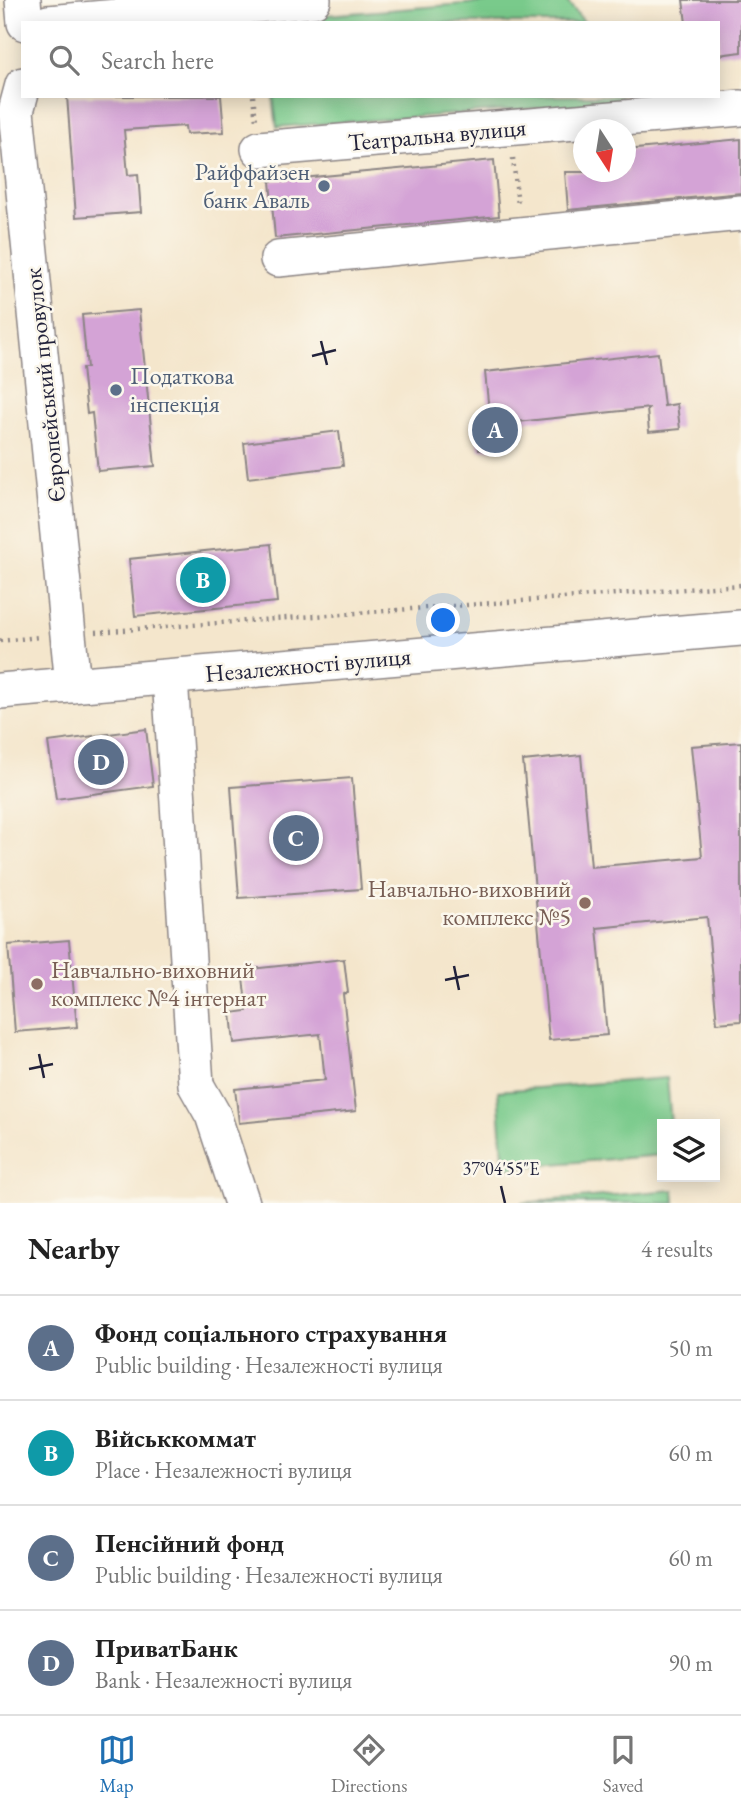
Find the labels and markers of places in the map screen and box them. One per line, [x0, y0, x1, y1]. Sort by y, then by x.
place label: Райффайзен банк Аваль [195, 156, 310, 215]
marker: Райффайзен банк Аваль [316, 178, 332, 194]
place label: Податкова інспекція [130, 360, 235, 419]
marker: Податкова інспекція [108, 382, 124, 398]
pin: A [472, 404, 518, 456]
pin: B [180, 554, 226, 606]
pin: D [78, 736, 124, 788]
pin: C [273, 812, 319, 864]
place label: Навчально-виховний комплекс №5 [367, 873, 571, 932]
marker: Навчально-виховний комплекс №5 [577, 895, 593, 911]
place label: Навчально-виховний комплекс №4 інтернат [51, 954, 266, 1013]
marker: Навчально-виховний комплекс №4 інтернат [29, 976, 45, 992]

